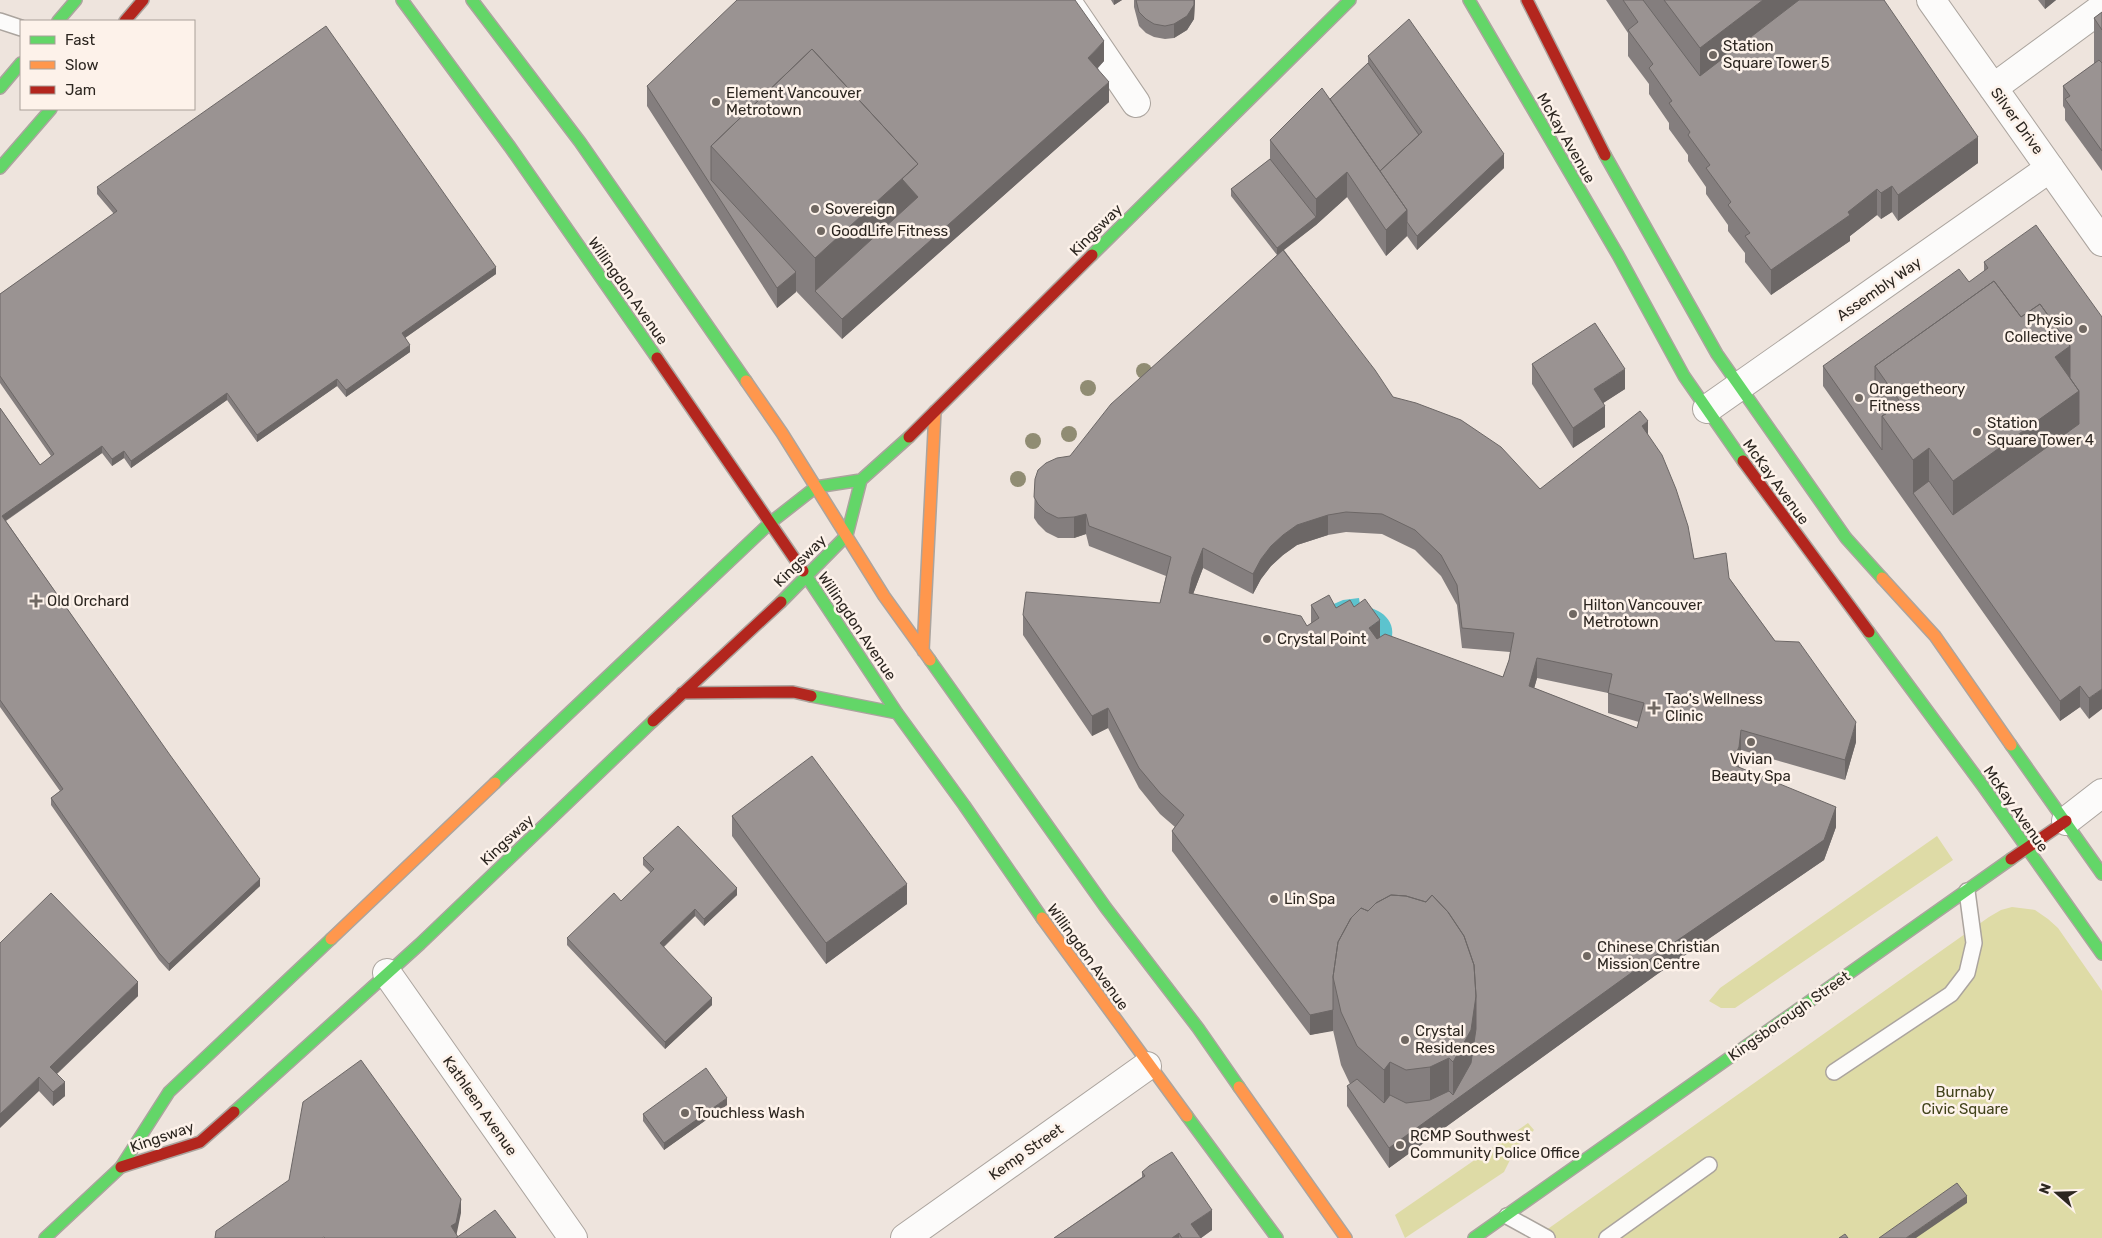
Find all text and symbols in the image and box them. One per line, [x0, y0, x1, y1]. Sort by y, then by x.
legend [20, 20, 195, 110]
text: Fast [65, 31, 95, 49]
place label: Station Square Tower 5 [1723, 37, 1830, 72]
marker: Station Square Tower 5 [1707, 49, 1719, 61]
text: Slow [65, 56, 98, 74]
text: Jam [65, 81, 96, 99]
place label: Element Vancouver Metrotown [726, 84, 862, 119]
street label: Silver Drive [1987, 84, 2047, 158]
street label: McKay Avenue [1533, 90, 1599, 186]
marker: Element Vancouver Metrotown [710, 96, 722, 108]
place label: Sovereign [825, 200, 895, 218]
street label: Kingsway [1066, 200, 1126, 260]
marker: Sovereign [809, 203, 821, 215]
place label: GoodLife Fitness [831, 222, 949, 240]
marker: GoodLife Fitness [815, 225, 827, 237]
street label: Willingdon Avenue [584, 234, 672, 348]
street label: Assembly Way [1833, 253, 1925, 325]
place label: Physio Collective [2005, 311, 2073, 346]
marker: Physio Collective [2077, 323, 2089, 335]
place label: Orangetheory Fitness [1869, 380, 1965, 415]
marker: Orangetheory Fitness [1853, 392, 1865, 404]
place label: Station Square Tower 4 [1987, 414, 2094, 449]
marker: Station Square Tower 4 [1971, 426, 1983, 438]
street label: McKay Avenue [1739, 436, 1813, 528]
street label: Kingsway [770, 531, 830, 591]
street label: Willingdon Avenue [814, 568, 900, 684]
place label: Old Orchard [47, 592, 129, 610]
marker: Old Orchard [29, 594, 43, 608]
place label: Hilton Vancouver Metrotown [1583, 596, 1703, 631]
marker: Hilton Vancouver Metrotown [1567, 608, 1579, 620]
place label: Crystal Point [1277, 630, 1367, 648]
marker: Crystal Point [1261, 633, 1273, 645]
place label: Tao's Wellness Clinic [1665, 690, 1763, 725]
marker: Tao's Wellness Clinic [1647, 701, 1661, 715]
marker: Vivian Beauty Spa [1745, 736, 1757, 748]
place label: Vivian Beauty Spa [1711, 750, 1791, 785]
street label: McKay Avenue [1980, 763, 2052, 855]
street label: Kingsway [477, 811, 537, 869]
place label: Lin Spa [1284, 890, 1335, 908]
marker: Lin Spa [1268, 893, 1280, 905]
street label: Willingdon Avenue [1043, 900, 1133, 1014]
place label: Chinese Christian Mission Centre [1597, 938, 1720, 973]
marker: Chinese Christian Mission Centre [1581, 950, 1593, 962]
street label: Kingsborough Street [1725, 967, 1853, 1065]
place label: Crystal Residences [1415, 1022, 1496, 1057]
marker: Crystal Residences [1399, 1034, 1411, 1046]
street label: Kathleen Avenue [439, 1053, 521, 1159]
park label: Burnaby Civic Square [1921, 1083, 2009, 1118]
place label: Touchless Wash [695, 1104, 805, 1122]
marker: Touchless Wash [679, 1107, 691, 1119]
street label: Kingsway [128, 1118, 196, 1156]
street label: Kemp Street [985, 1120, 1067, 1184]
place label: RCMP Southwest Community Police Office [1410, 1127, 1580, 1162]
marker: RCMP Southwest Community Police Office [1394, 1139, 1406, 1151]
north arrow [2032, 1168, 2082, 1218]
text: N [2036, 1181, 2055, 1196]

